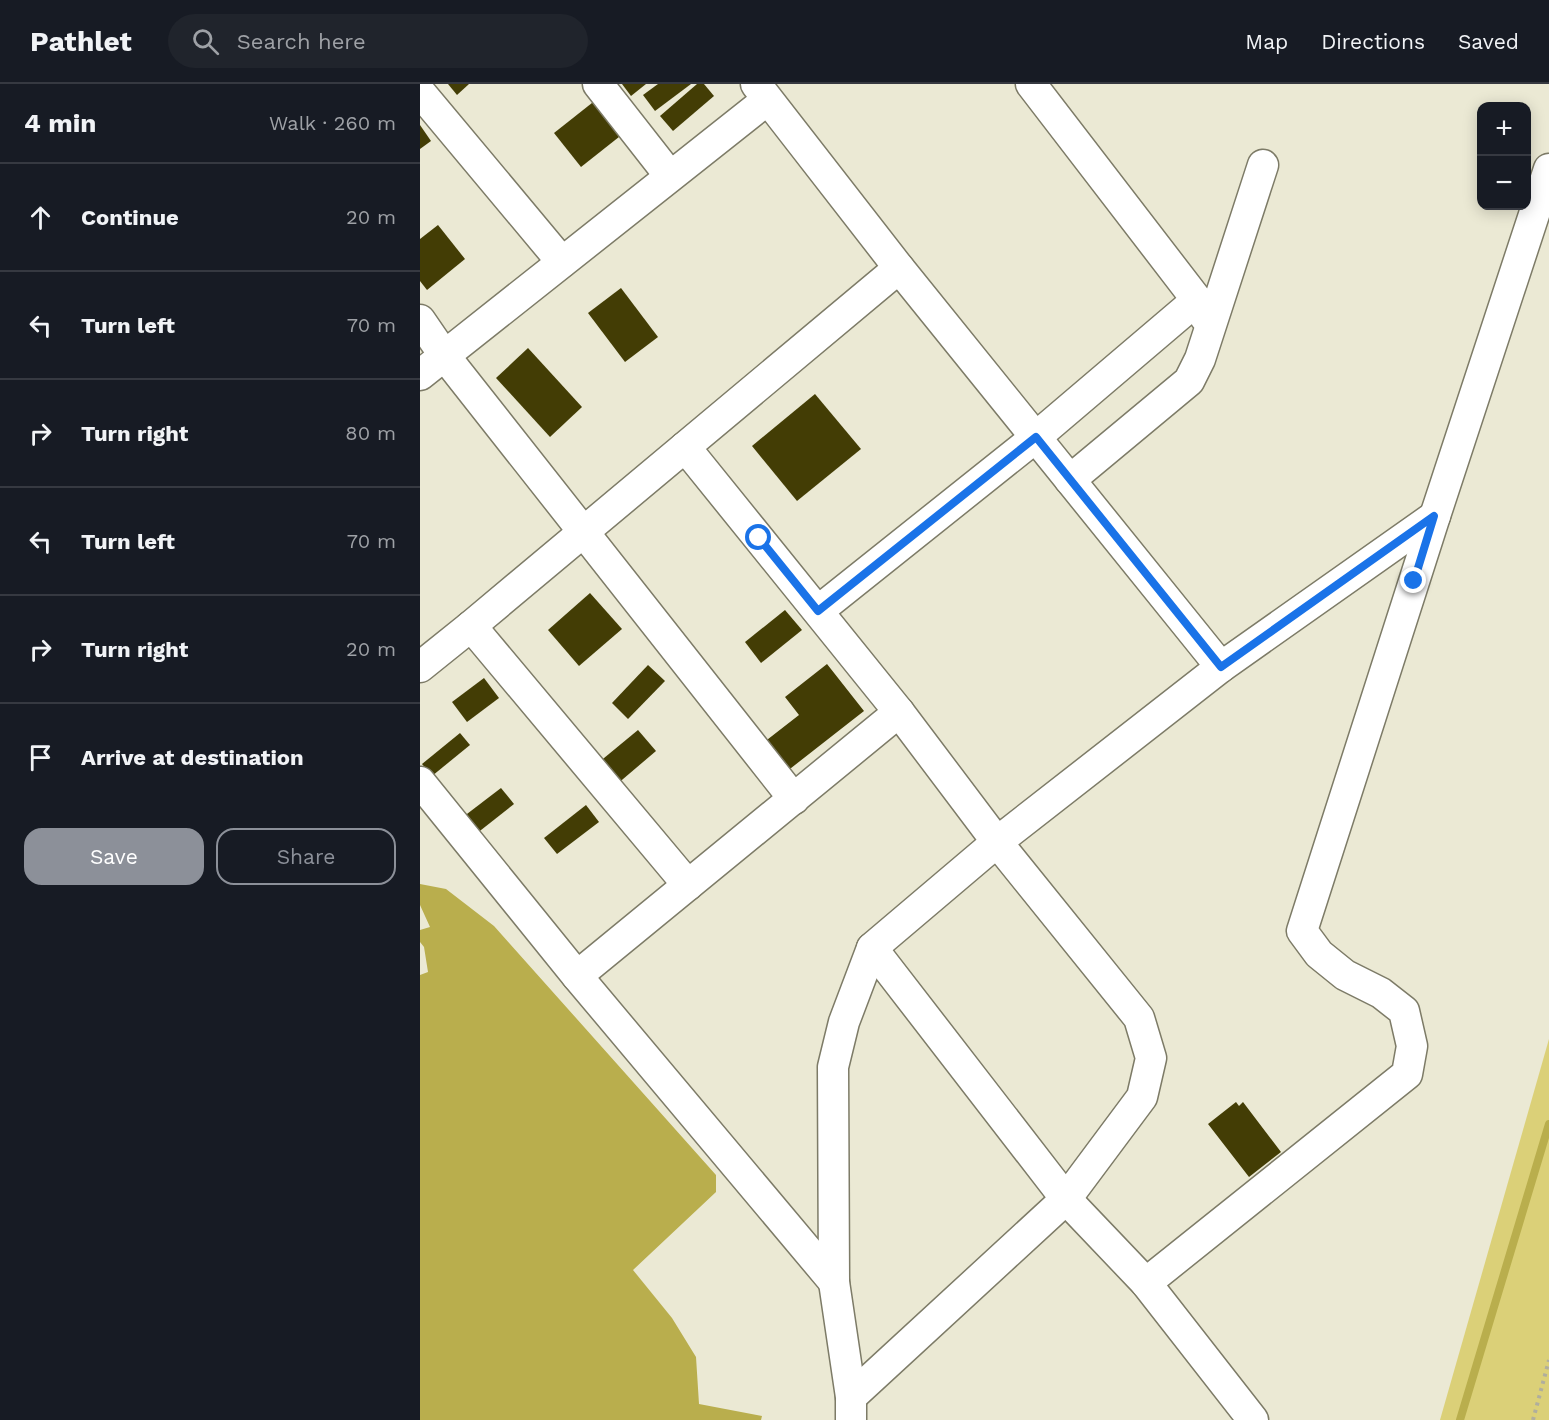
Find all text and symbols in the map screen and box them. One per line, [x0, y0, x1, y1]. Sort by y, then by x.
search box [168, 14, 588, 68]
text: Pathlet [30, 25, 132, 58]
icon: search [189, 25, 222, 58]
text: Search here [237, 29, 366, 54]
text: Map [1245, 29, 1288, 54]
text: Directions [1321, 29, 1425, 54]
text: Saved [1458, 29, 1519, 54]
map controls [1477, 102, 1531, 210]
button: + [1477, 102, 1531, 156]
text: 4 min [24, 108, 96, 138]
text: Walk · 260 m [269, 111, 396, 135]
button: − [1477, 156, 1531, 210]
icon: ahead [24, 201, 57, 234]
text: Continue [81, 205, 179, 230]
text: 20 m [346, 205, 396, 229]
icon: left [24, 309, 57, 342]
text: Turn left [81, 313, 175, 338]
text: 70 m [347, 313, 396, 337]
icon: right [24, 417, 57, 450]
text: Turn right [81, 421, 188, 446]
text: 80 m [345, 421, 396, 445]
route start [745, 524, 771, 550]
icon: left [24, 525, 57, 558]
text: Turn left [81, 529, 175, 554]
text: 70 m [347, 529, 396, 553]
route end [1400, 567, 1426, 593]
icon: right [24, 633, 57, 666]
text: Turn right [81, 637, 188, 662]
text: 20 m [346, 637, 396, 661]
icon: arrive [24, 741, 57, 774]
text: Arrive at destination [81, 745, 304, 770]
button: Save [24, 828, 204, 885]
button: Share [216, 828, 396, 885]

